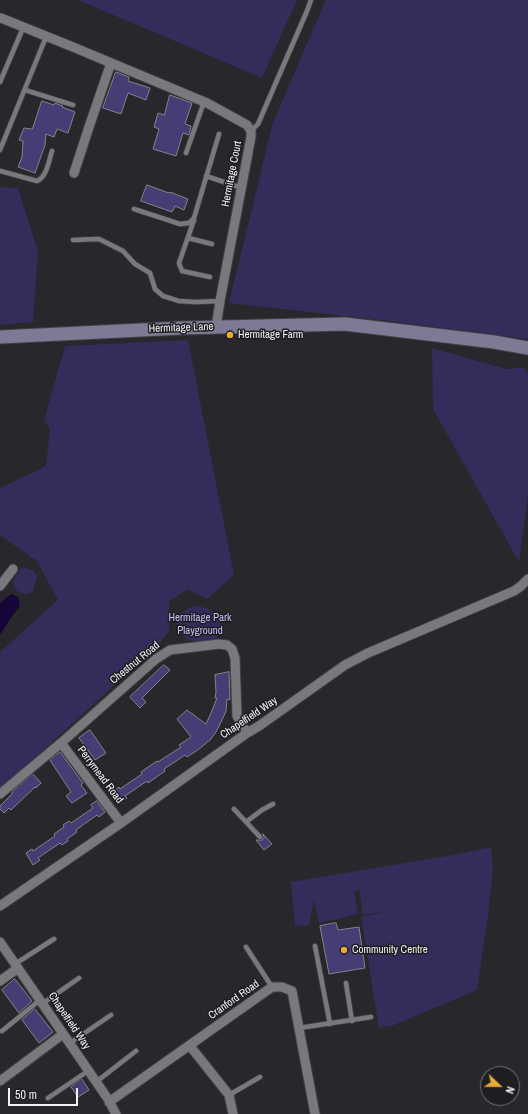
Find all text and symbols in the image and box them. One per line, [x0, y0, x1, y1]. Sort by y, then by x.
street label: Hermitage Court [219, 140, 245, 208]
street label: Hermitage Lane [148, 320, 214, 336]
place label: Hermitage Farm [238, 328, 303, 342]
marker: Hermitage Farm [225, 330, 235, 340]
park label: Hermitage Park Playground [168, 611, 232, 637]
street label: Chestnut Road [107, 639, 163, 687]
street label: Chapelfield Way [218, 694, 280, 742]
street label: Perrymead Road [74, 744, 126, 806]
place label: Community Centre [352, 943, 428, 957]
marker: Community Centre [339, 945, 349, 955]
street label: Cranford Road [206, 978, 262, 1022]
street label: Chapelfield Way [45, 990, 93, 1052]
north arrow [480, 1066, 520, 1106]
scale bar [10, 1080, 80, 1106]
text: N [502, 1084, 518, 1096]
text: 50 m [15, 1087, 37, 1103]

